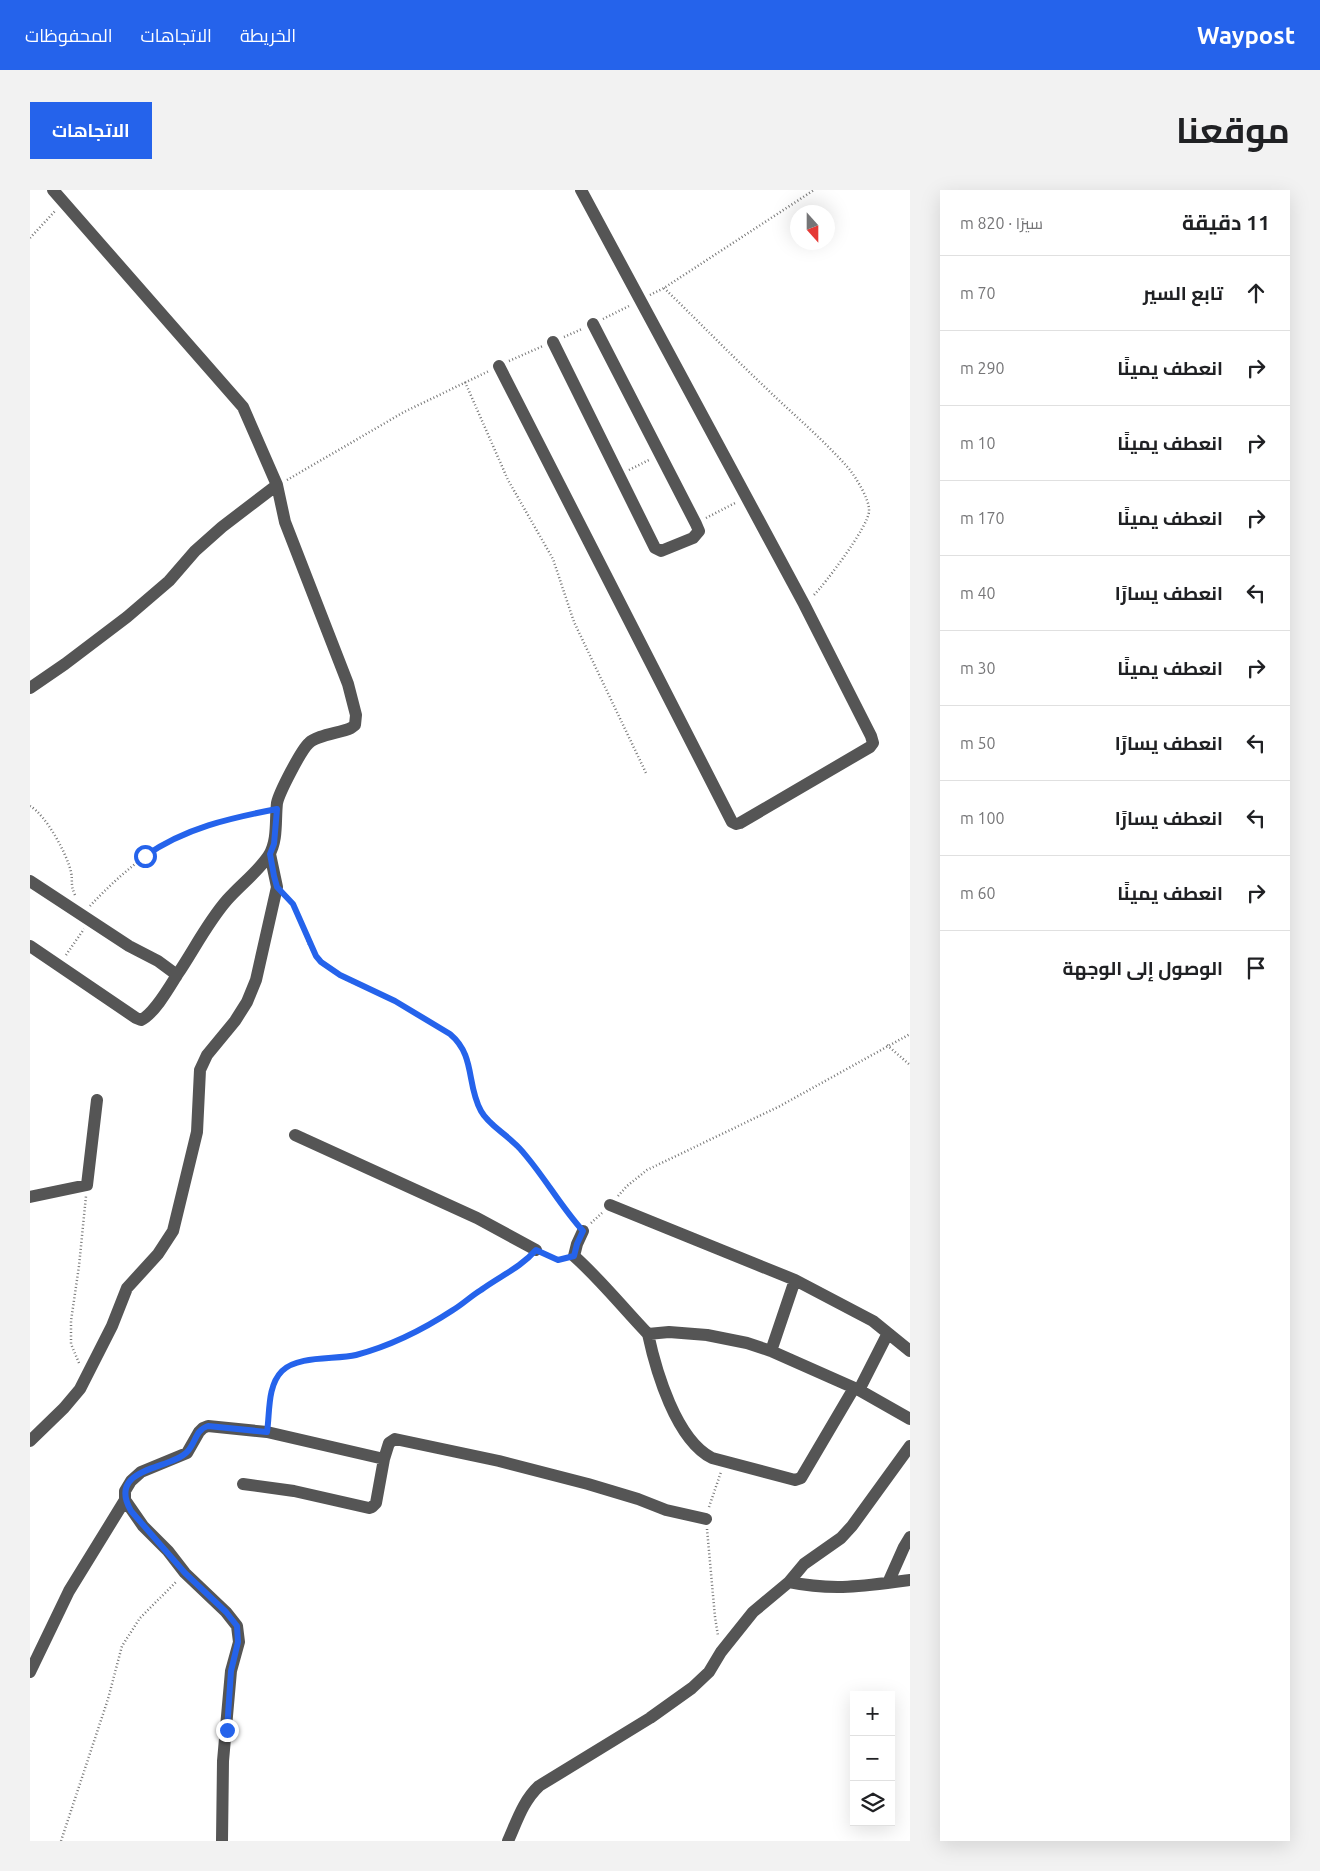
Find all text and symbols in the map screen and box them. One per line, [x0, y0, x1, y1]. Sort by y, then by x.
text: Waypost [1197, 22, 1295, 49]
text: المحفوظات [25, 25, 113, 45]
text: الاتجاهات [141, 25, 212, 45]
text: الخريطة [240, 25, 296, 45]
button: الاتجاهات [30, 102, 152, 159]
text: موقعنا [1176, 110, 1290, 150]
north arrow [790, 205, 835, 250]
text: 11 دقيقة [1182, 210, 1270, 234]
text: سيرًا · 820 m [960, 214, 1043, 232]
icon: ahead [1242, 279, 1270, 307]
text: تابع السير [1143, 282, 1223, 304]
text: 70 m [960, 284, 996, 302]
icon: right [1242, 354, 1270, 382]
text: انعطف يمينًا [1117, 357, 1223, 379]
text: 290 m [960, 359, 1005, 377]
icon: right [1242, 429, 1270, 457]
text: انعطف يمينًا [1117, 432, 1223, 454]
text: 10 m [960, 434, 996, 452]
icon: right [1242, 504, 1270, 532]
text: انعطف يمينًا [1117, 507, 1223, 529]
text: 170 m [960, 509, 1005, 527]
icon: left [1242, 579, 1270, 607]
text: انعطف يسارًا [1115, 582, 1223, 604]
text: 40 m [960, 584, 996, 602]
icon: right [1242, 654, 1270, 682]
text: انعطف يمينًا [1117, 657, 1223, 679]
text: 30 m [960, 659, 996, 677]
icon: left [1242, 729, 1270, 757]
text: انعطف يسارًا [1115, 732, 1223, 754]
text: 50 m [960, 734, 996, 752]
icon: left [1242, 804, 1270, 832]
text: انعطف يسارًا [1115, 807, 1223, 829]
text: 100 m [960, 809, 1005, 827]
route start [134, 845, 157, 868]
icon: right [1242, 879, 1270, 907]
text: انعطف يمينًا [1117, 882, 1223, 904]
text: 60 m [960, 884, 996, 902]
icon: arrive [1242, 954, 1270, 982]
text: الوصول إلى الوجهة [1063, 957, 1223, 979]
map controls [850, 1691, 895, 1826]
button: + [850, 1691, 895, 1736]
route end [216, 1719, 239, 1742]
button: − [850, 1736, 895, 1781]
button: layers [850, 1781, 895, 1826]

